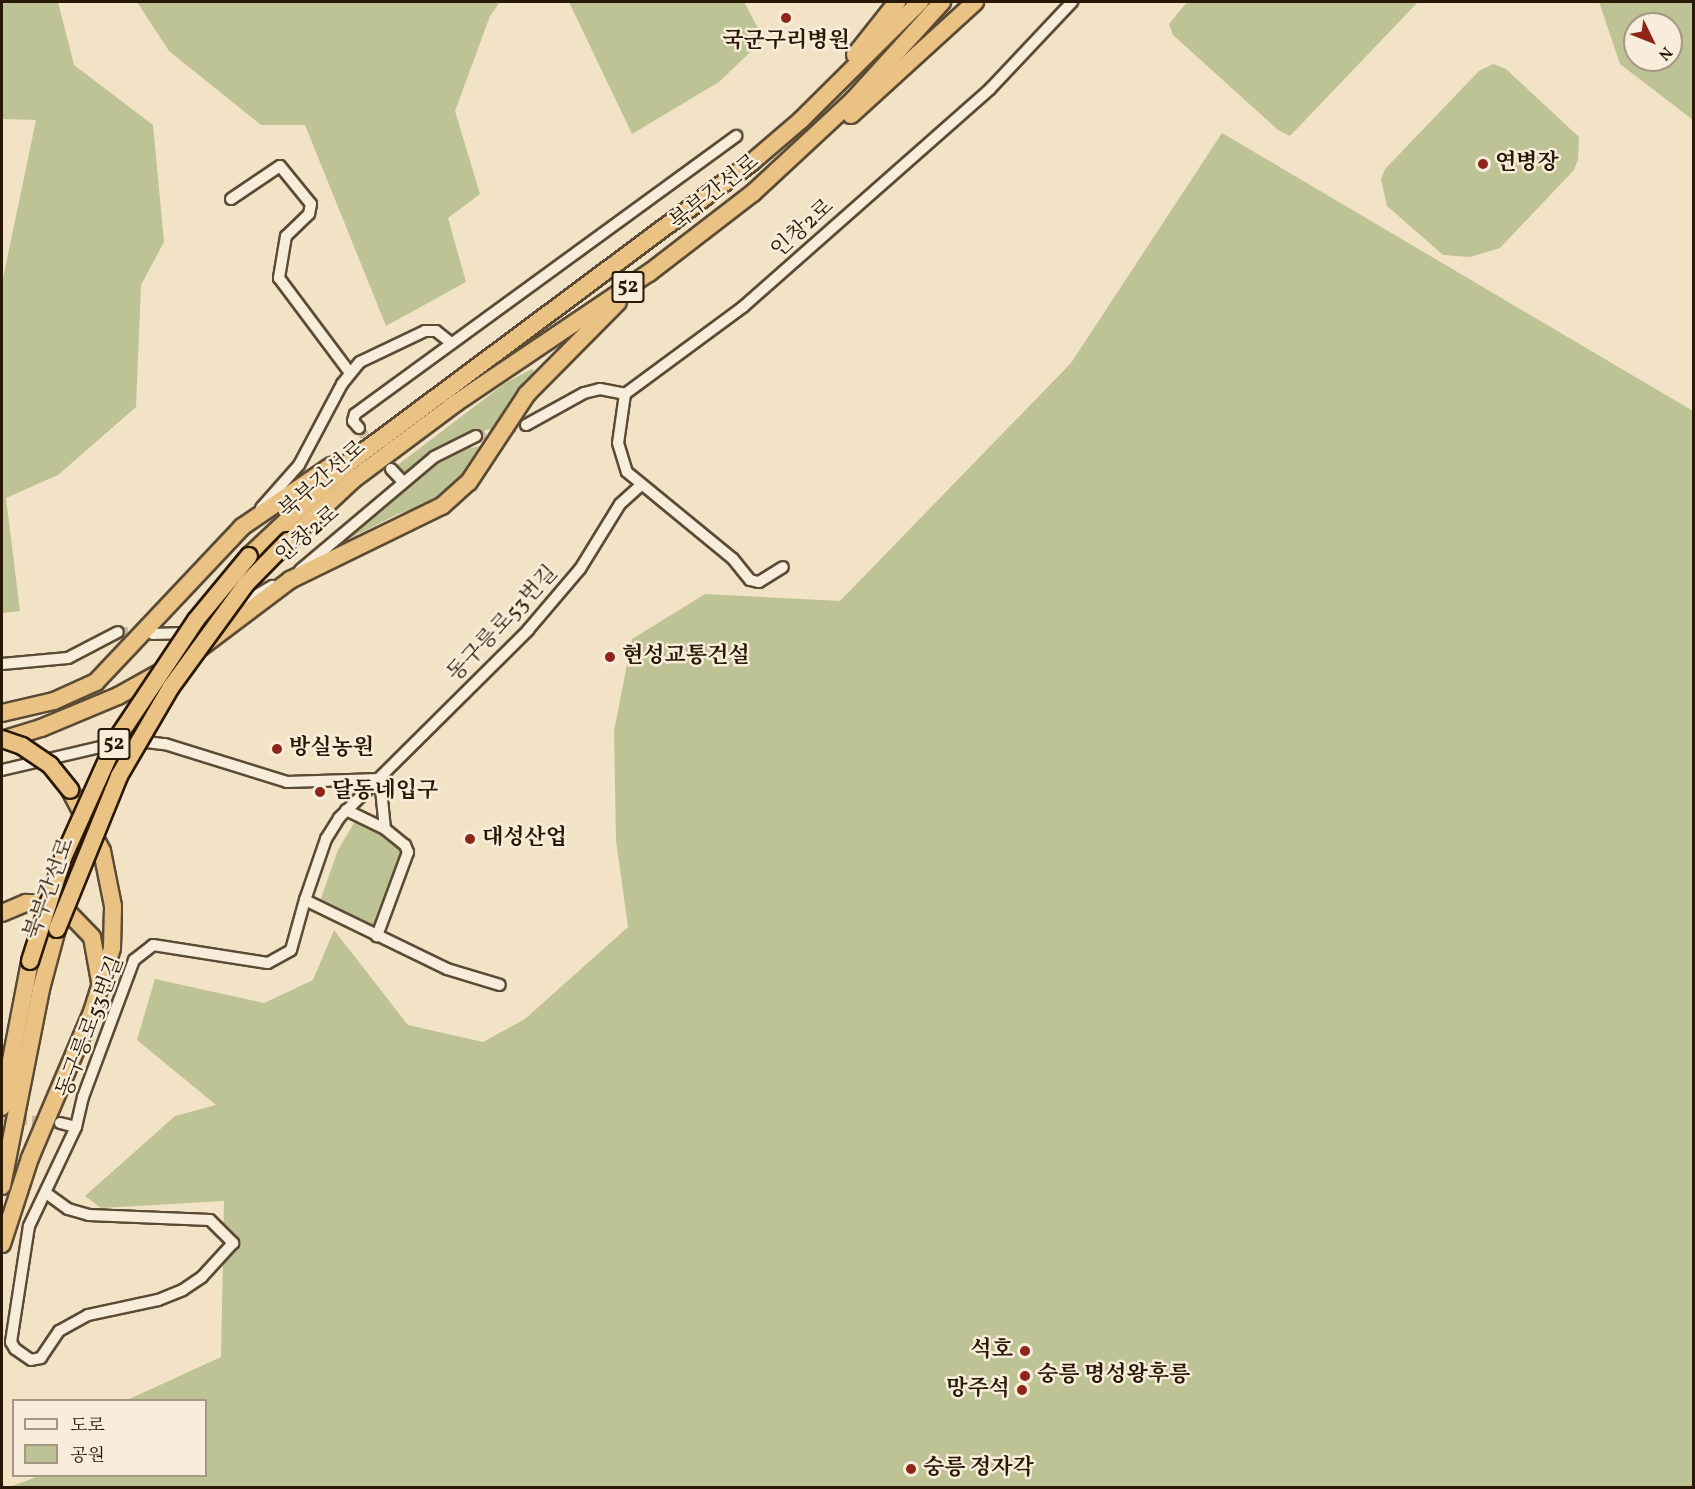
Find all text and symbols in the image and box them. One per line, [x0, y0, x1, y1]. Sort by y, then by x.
marker: 국군구리병원 [777, 9, 795, 27]
north arrow [1623, 12, 1683, 72]
place label: 국군구리병원 [722, 29, 850, 55]
text: N [1653, 41, 1677, 65]
street label: 북부간선로 [665, 149, 765, 237]
place label: 연병장 [1495, 151, 1559, 177]
marker: 연병장 [1476, 157, 1490, 171]
street label: 인창2로 [766, 194, 840, 264]
road number: 52 [610, 269, 646, 305]
street label: 북부간선로 [274, 435, 372, 525]
street label: 인창2로 [271, 501, 345, 569]
street label: 동구릉로53번길 [442, 560, 564, 688]
place label: 현성교통건설 [622, 644, 750, 670]
marker: 현성교통건설 [603, 650, 617, 664]
road number: 52 [96, 726, 132, 762]
place label: 방실농원 [289, 736, 374, 762]
marker: 방실농원 [270, 742, 284, 756]
place label: 달동네입구 [332, 779, 438, 805]
marker: 달동네입구 [313, 785, 327, 799]
place label: 대성산업 [482, 826, 567, 852]
marker: 대성산업 [463, 832, 477, 846]
street label: 북부간선로 [19, 835, 81, 943]
street label: 동구릉로53번길 [52, 953, 130, 1101]
place label: 석호 [970, 1338, 1013, 1364]
marker: 석호 [1018, 1344, 1032, 1358]
place label: 숭릉 명성왕후릉 [1037, 1363, 1190, 1389]
marker: 숭릉 명성왕후릉 [1018, 1369, 1032, 1383]
place label: 망주석 [946, 1377, 1010, 1403]
marker: 망주석 [1015, 1383, 1029, 1397]
legend [12, 1399, 207, 1477]
text: 도로 [70, 1414, 105, 1439]
text: 공원 [70, 1444, 105, 1469]
place label: 숭릉 정자각 [923, 1456, 1034, 1482]
marker: 숭릉 정자각 [904, 1462, 918, 1476]

